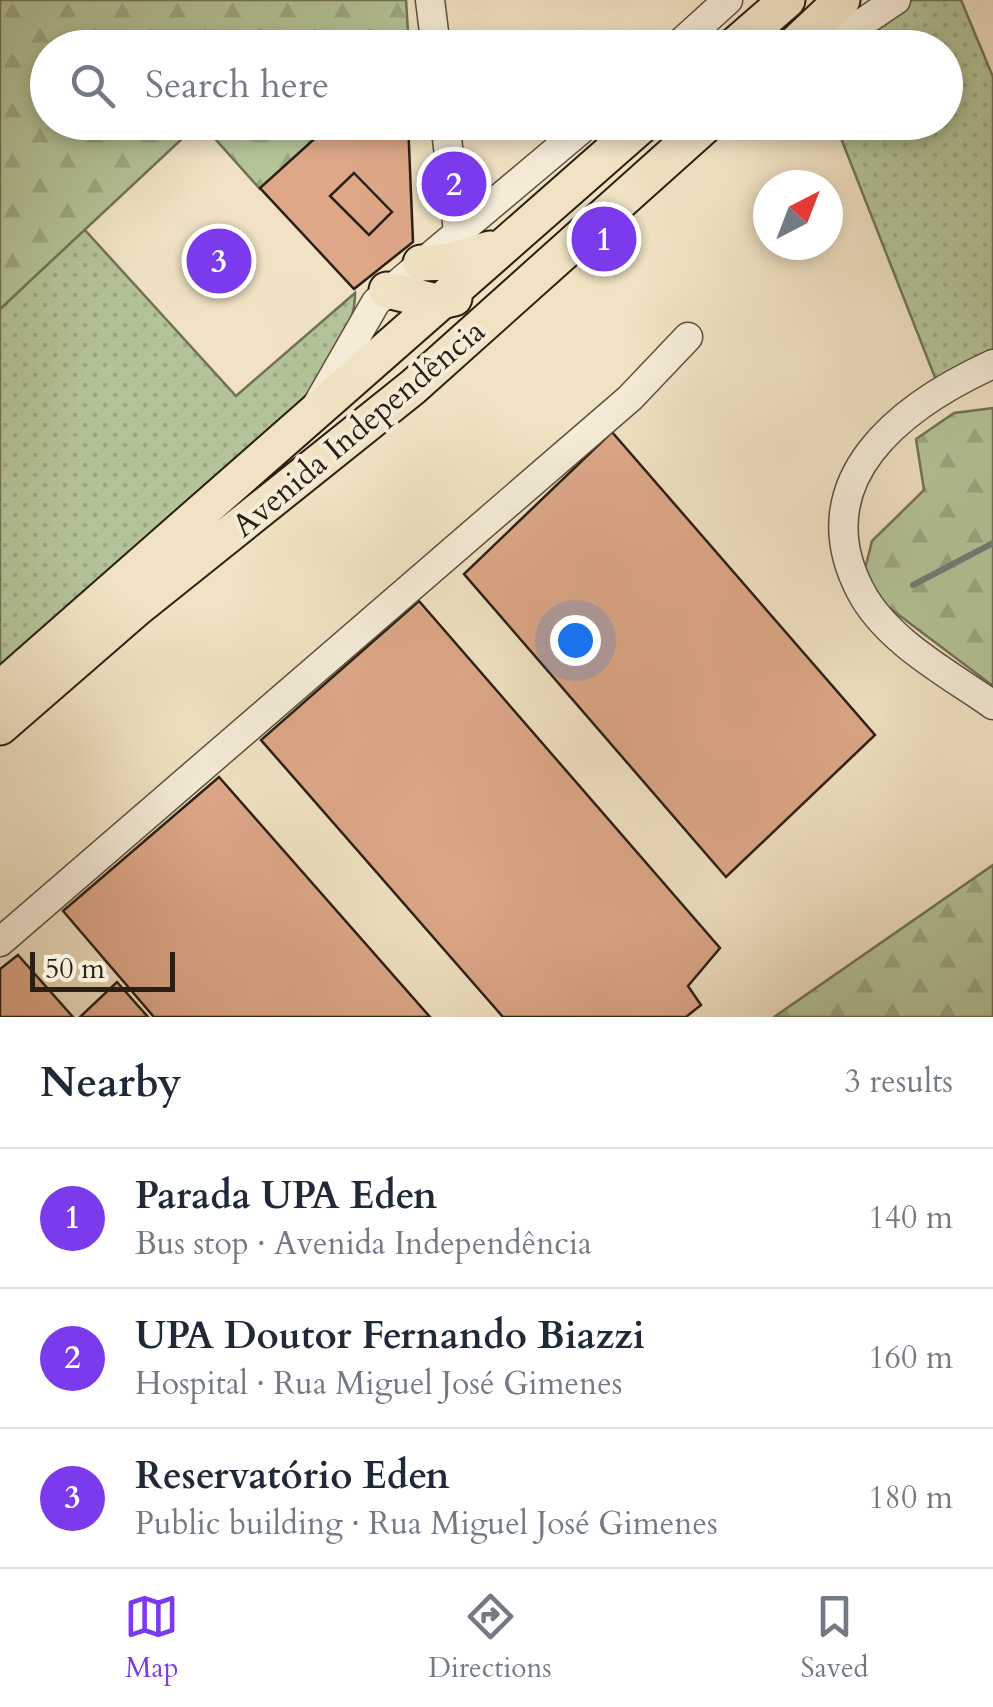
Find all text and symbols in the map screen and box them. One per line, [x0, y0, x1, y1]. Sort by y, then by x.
search box [30, 30, 963, 140]
icon: search [65, 58, 120, 113]
text: Search here [145, 59, 329, 111]
pin: 2 [422, 146, 486, 222]
north arrow [753, 170, 843, 260]
pin: 1 [572, 202, 636, 276]
pin: 3 [186, 224, 252, 298]
street label: Avenida Independência [223, 310, 495, 548]
your location [550, 615, 601, 666]
scale bar [30, 947, 175, 991]
text: 50 m [45, 950, 105, 988]
text: Nearby [40, 1054, 182, 1111]
text: 3 results [845, 1060, 953, 1104]
text: Parada UPA Eden [135, 1170, 437, 1222]
text: 1 [64, 1196, 81, 1240]
text: 140 m [868, 1196, 953, 1240]
text: Bus stop · Avenida Independência [135, 1222, 592, 1266]
text: UPA Doutor Fernando Biazzi [135, 1310, 645, 1362]
text: 2 [64, 1336, 81, 1380]
text: 160 m [868, 1336, 953, 1380]
text: Hospital · Rua Miguel José Gimenes [135, 1362, 623, 1406]
text: Reservatório Eden [135, 1450, 450, 1502]
text: 3 [64, 1476, 81, 1520]
text: 180 m [868, 1476, 953, 1520]
text: Public building · Rua Miguel José Gimenes [135, 1502, 718, 1546]
tab: Map [124, 1589, 179, 1687]
tab: Directions [428, 1589, 552, 1687]
tab: Saved [801, 1589, 869, 1687]

